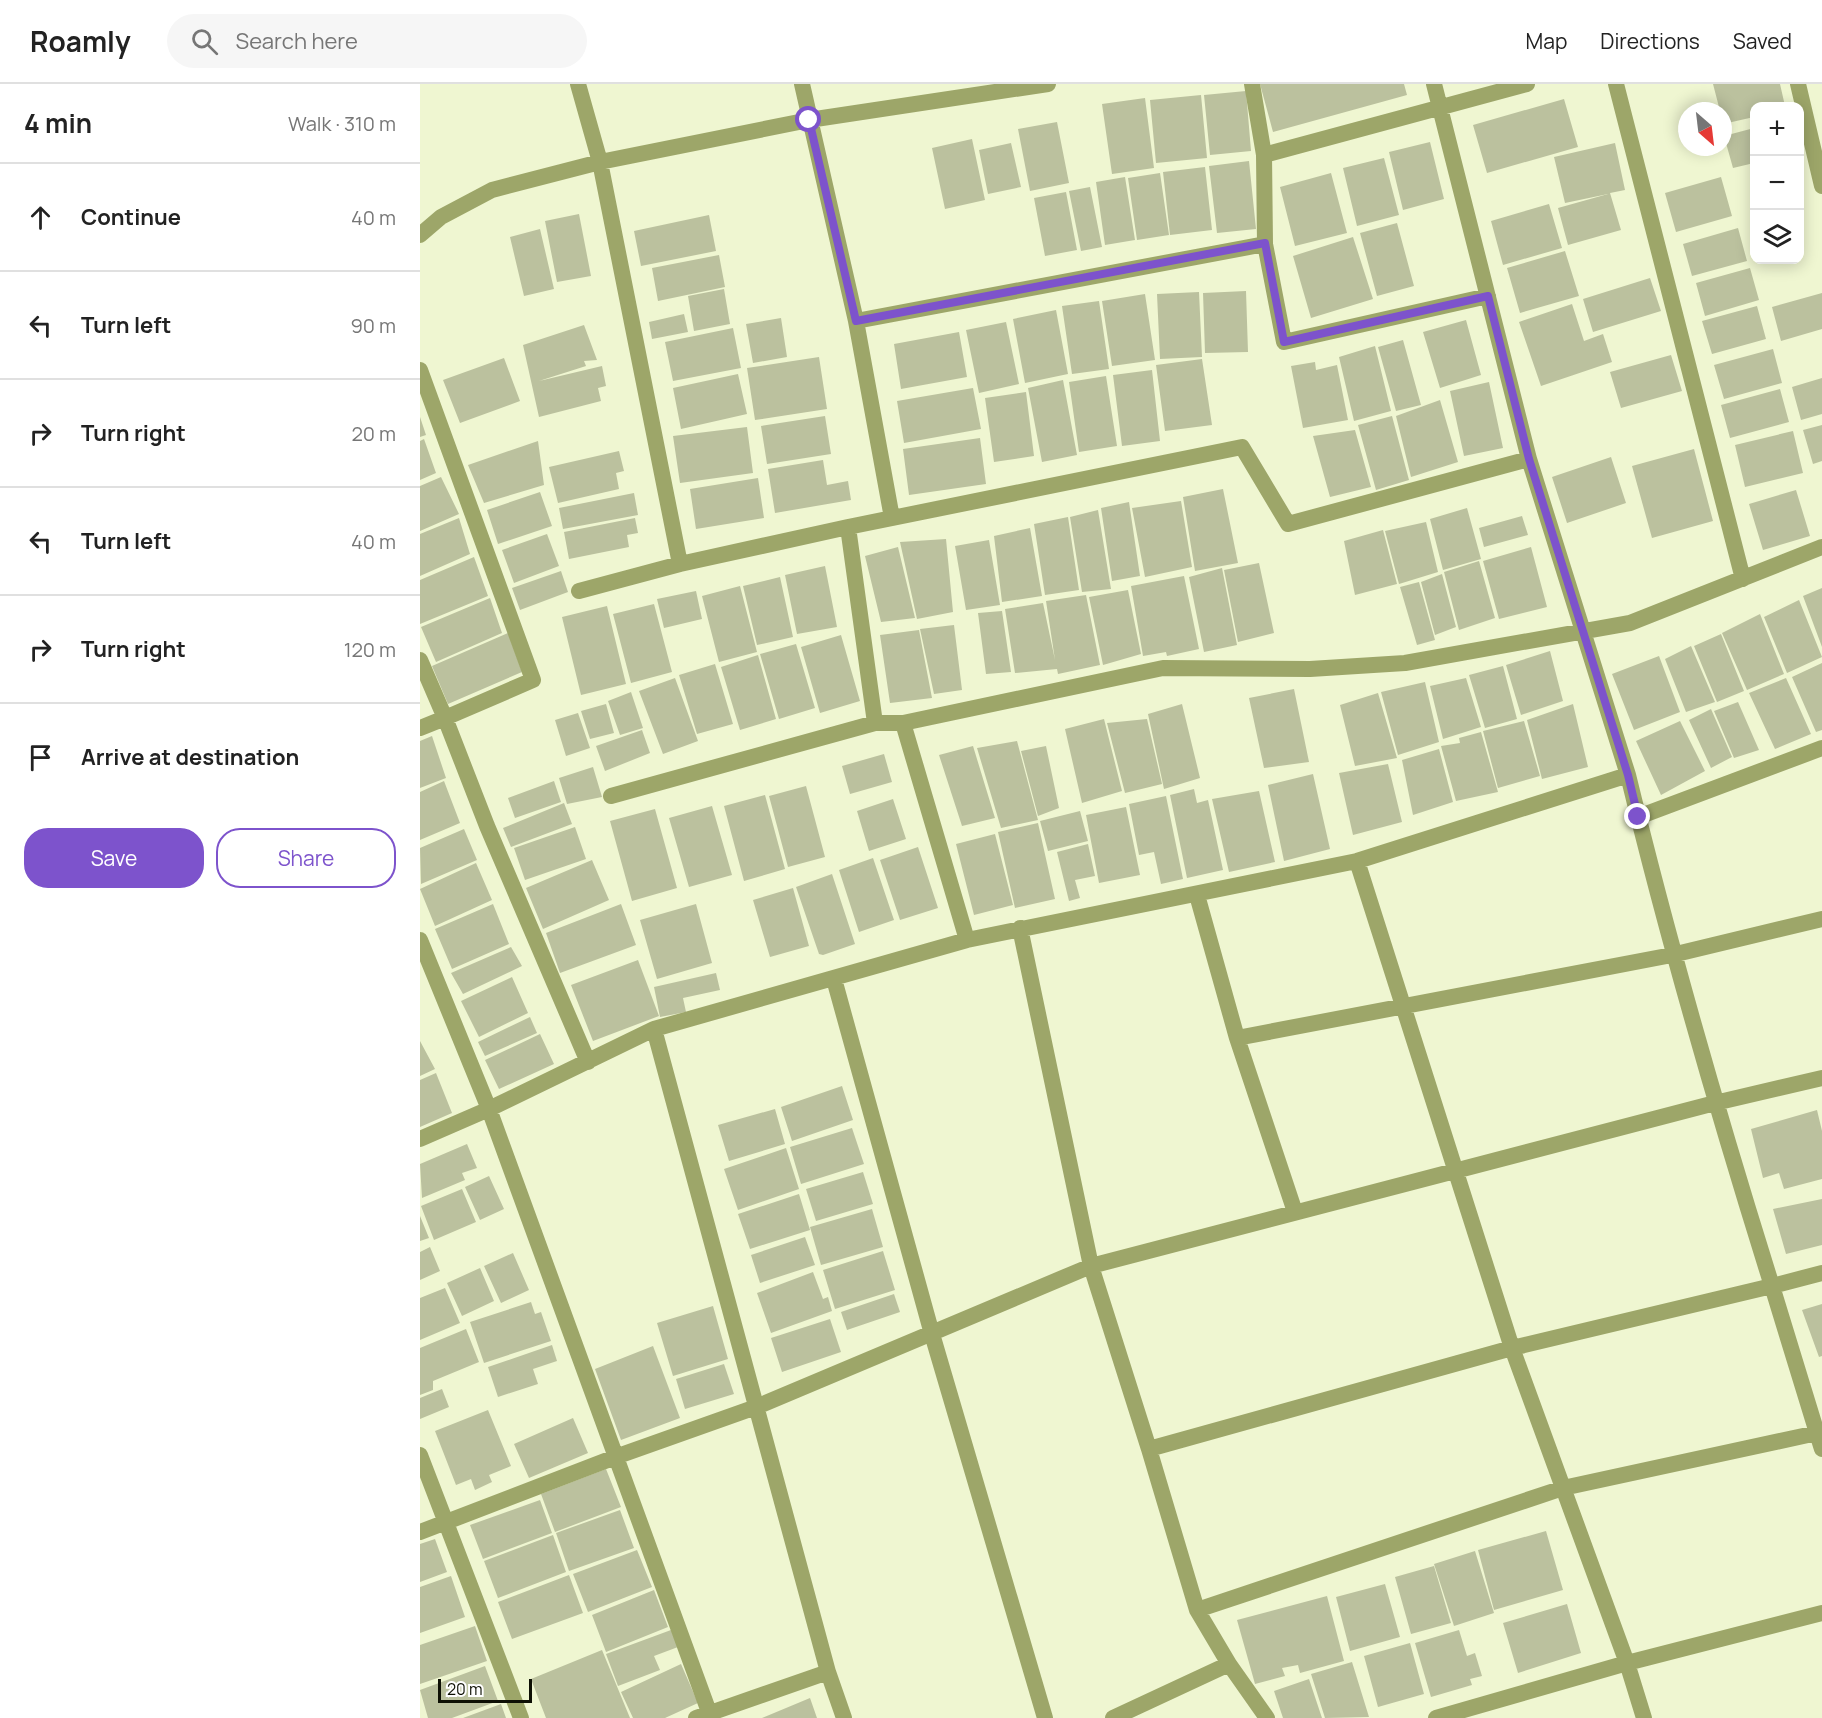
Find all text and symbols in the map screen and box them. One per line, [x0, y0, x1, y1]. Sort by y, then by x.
search box [167, 14, 587, 68]
text: Roamly [30, 22, 131, 60]
icon: search [188, 25, 221, 58]
text: Search here [236, 26, 358, 56]
text: Map [1526, 27, 1567, 55]
text: Directions [1600, 27, 1700, 55]
text: Saved [1733, 27, 1792, 55]
north arrow [1678, 102, 1732, 156]
map controls [1750, 102, 1804, 264]
button: + [1750, 102, 1804, 156]
text: 4 min [24, 105, 92, 141]
route start [795, 106, 821, 132]
text: Walk · 310 m [288, 110, 396, 137]
button: − [1750, 156, 1804, 210]
icon: ahead [24, 201, 57, 234]
text: Continue [81, 202, 181, 232]
text: 40 m [351, 204, 396, 231]
button: layers [1750, 210, 1804, 264]
icon: left [24, 309, 57, 342]
text: Turn left [81, 310, 171, 340]
text: 90 m [350, 312, 396, 339]
icon: right [24, 417, 57, 450]
text: Turn right [81, 418, 186, 448]
text: 20 m [351, 420, 396, 447]
icon: left [24, 525, 57, 558]
text: Turn left [81, 526, 171, 556]
text: 40 m [351, 528, 396, 555]
icon: right [24, 633, 57, 666]
text: Turn right [81, 634, 186, 664]
text: 120 m [344, 636, 396, 663]
icon: arrive [24, 741, 57, 774]
text: Arrive at destination [81, 742, 299, 772]
route end [1624, 803, 1650, 829]
button: Save [24, 828, 204, 888]
button: Share [216, 828, 396, 888]
scale bar [438, 1676, 532, 1704]
text: 20 m [447, 1678, 483, 1700]

